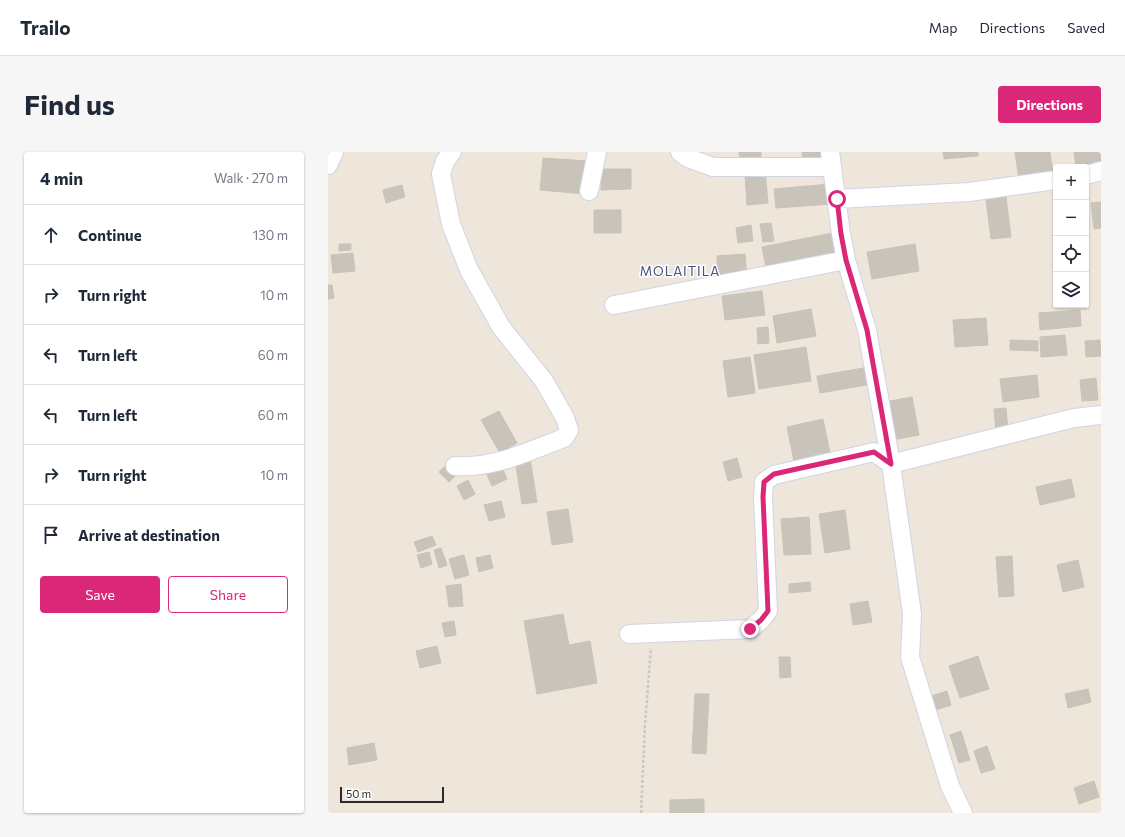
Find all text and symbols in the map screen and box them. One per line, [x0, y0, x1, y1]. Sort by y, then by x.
text: Trailo [20, 16, 71, 39]
text: Map [929, 19, 958, 36]
text: Directions [980, 19, 1045, 36]
text: Saved [1067, 19, 1105, 36]
button: Directions [998, 86, 1101, 123]
text: Find us [24, 87, 115, 121]
map controls [1053, 164, 1089, 308]
button: + [1053, 164, 1089, 200]
text: 4 min [40, 168, 83, 189]
text: Walk · 270 m [214, 170, 288, 186]
route start [828, 190, 846, 208]
button: − [1053, 200, 1089, 236]
icon: ahead [40, 224, 62, 246]
text: Continue [78, 226, 142, 244]
text: 130 m [253, 227, 288, 243]
button: locate [1053, 236, 1089, 272]
district label: MOLAITILA [640, 263, 720, 279]
button: layers [1053, 272, 1089, 308]
icon: right [40, 284, 62, 306]
text: Turn right [78, 286, 147, 304]
text: 10 m [260, 287, 288, 303]
icon: left [40, 344, 62, 366]
text: Turn left [78, 346, 137, 364]
text: 60 m [258, 347, 288, 363]
icon: left [40, 404, 62, 426]
text: Turn left [78, 406, 137, 424]
text: 60 m [258, 407, 288, 423]
icon: right [40, 464, 62, 486]
text: Turn right [78, 466, 147, 484]
text: 10 m [260, 467, 288, 483]
icon: arrive [40, 524, 62, 546]
text: Arrive at destination [78, 526, 220, 544]
button: Save [40, 576, 160, 613]
button: Share [168, 576, 288, 613]
route end [741, 620, 759, 638]
scale bar [340, 785, 444, 804]
text: 50 m [346, 787, 371, 800]

